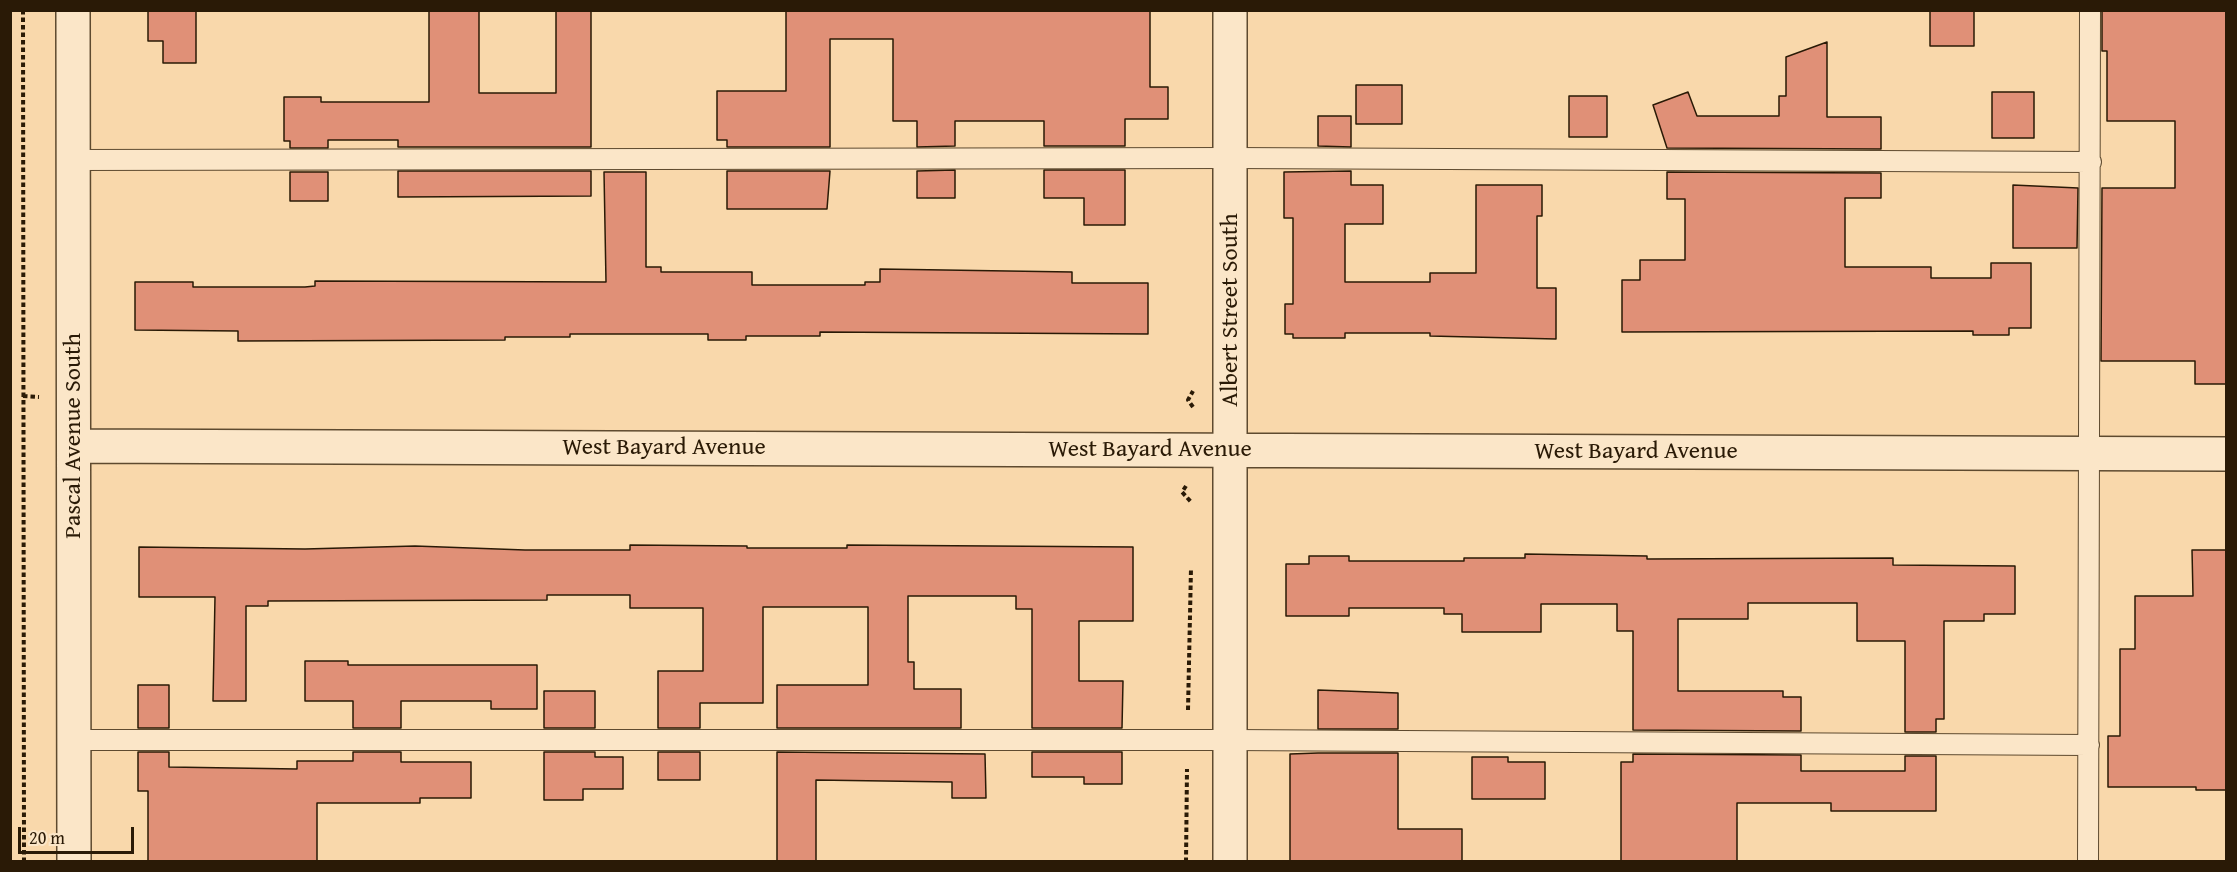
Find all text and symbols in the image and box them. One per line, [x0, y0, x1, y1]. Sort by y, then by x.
street label: Albert Street South [1217, 213, 1245, 407]
street label: Pascal Avenue South [60, 333, 88, 539]
street label: West Bayard Avenue [562, 434, 766, 462]
street label: West Bayard Avenue [1048, 436, 1252, 464]
street label: West Bayard Avenue [1534, 438, 1738, 466]
scale bar [21, 815, 136, 853]
text: 20 m [29, 824, 65, 851]

